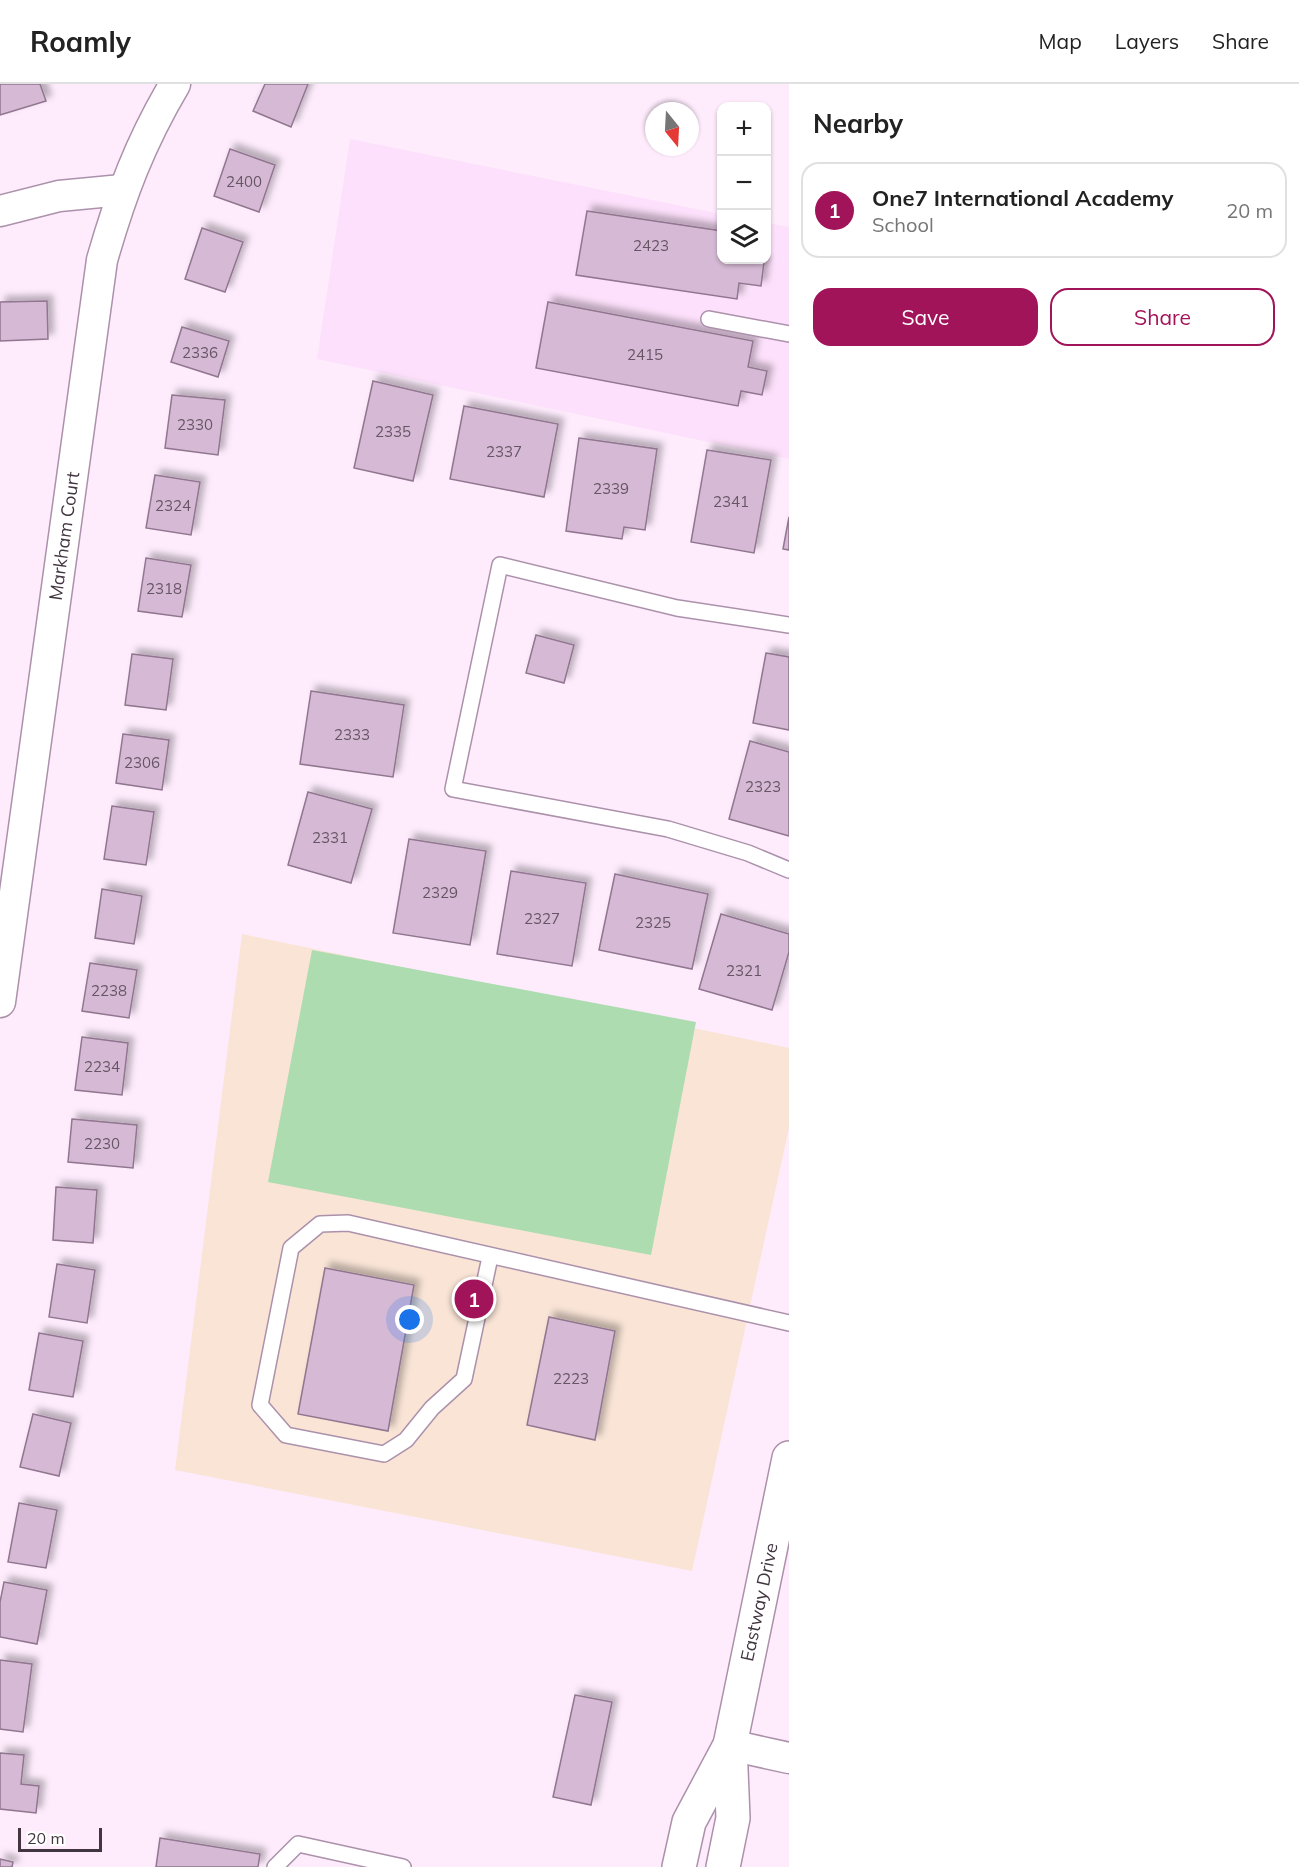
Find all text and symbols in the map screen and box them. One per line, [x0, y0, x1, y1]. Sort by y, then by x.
text: Roamly [30, 24, 131, 59]
text: Map [1039, 28, 1082, 54]
text: Layers [1115, 28, 1179, 54]
text: Share [1212, 28, 1269, 54]
north arrow [645, 102, 699, 156]
map controls [717, 102, 771, 264]
button: + [717, 102, 771, 156]
text: Nearby [813, 107, 903, 140]
button: − [717, 156, 771, 210]
house number: 2400 [226, 172, 262, 191]
text: One7 International Academy [872, 184, 1173, 212]
text: 1 [829, 198, 841, 223]
text: 20 m [1226, 198, 1273, 223]
button: layers [717, 210, 771, 264]
text: School [872, 212, 934, 237]
house number: 2423 [633, 236, 669, 255]
button: Save [813, 288, 1038, 346]
button: Share [1050, 288, 1275, 346]
house number: 2336 [182, 343, 218, 362]
house number: 2415 [627, 345, 663, 364]
house number: 2330 [177, 415, 213, 434]
house number: 2335 [375, 422, 411, 441]
house number: 2337 [486, 442, 522, 461]
street label: Markham Court [44, 470, 84, 602]
house number: 2339 [593, 479, 629, 498]
house number: 2341 [713, 492, 749, 511]
house number: 2324 [155, 496, 191, 515]
house number: 2318 [146, 579, 182, 598]
house number: 2333 [334, 725, 370, 744]
house number: 2306 [124, 753, 160, 772]
house number: 2323 [745, 777, 781, 796]
house number: 2331 [312, 828, 348, 847]
house number: 2329 [422, 883, 458, 902]
house number: 2327 [524, 909, 560, 928]
house number: 2325 [635, 913, 671, 932]
house number: 2321 [726, 961, 762, 980]
house number: 2238 [91, 981, 127, 1000]
house number: 2234 [84, 1057, 120, 1076]
house number: 2230 [84, 1134, 120, 1153]
pin: 1 [454, 1276, 494, 1322]
your location [395, 1305, 424, 1334]
house number: 2223 [553, 1369, 589, 1388]
street label: Eastway Drive [735, 1541, 783, 1663]
scale bar [18, 1825, 102, 1852]
text: 20 m [27, 1828, 64, 1848]

